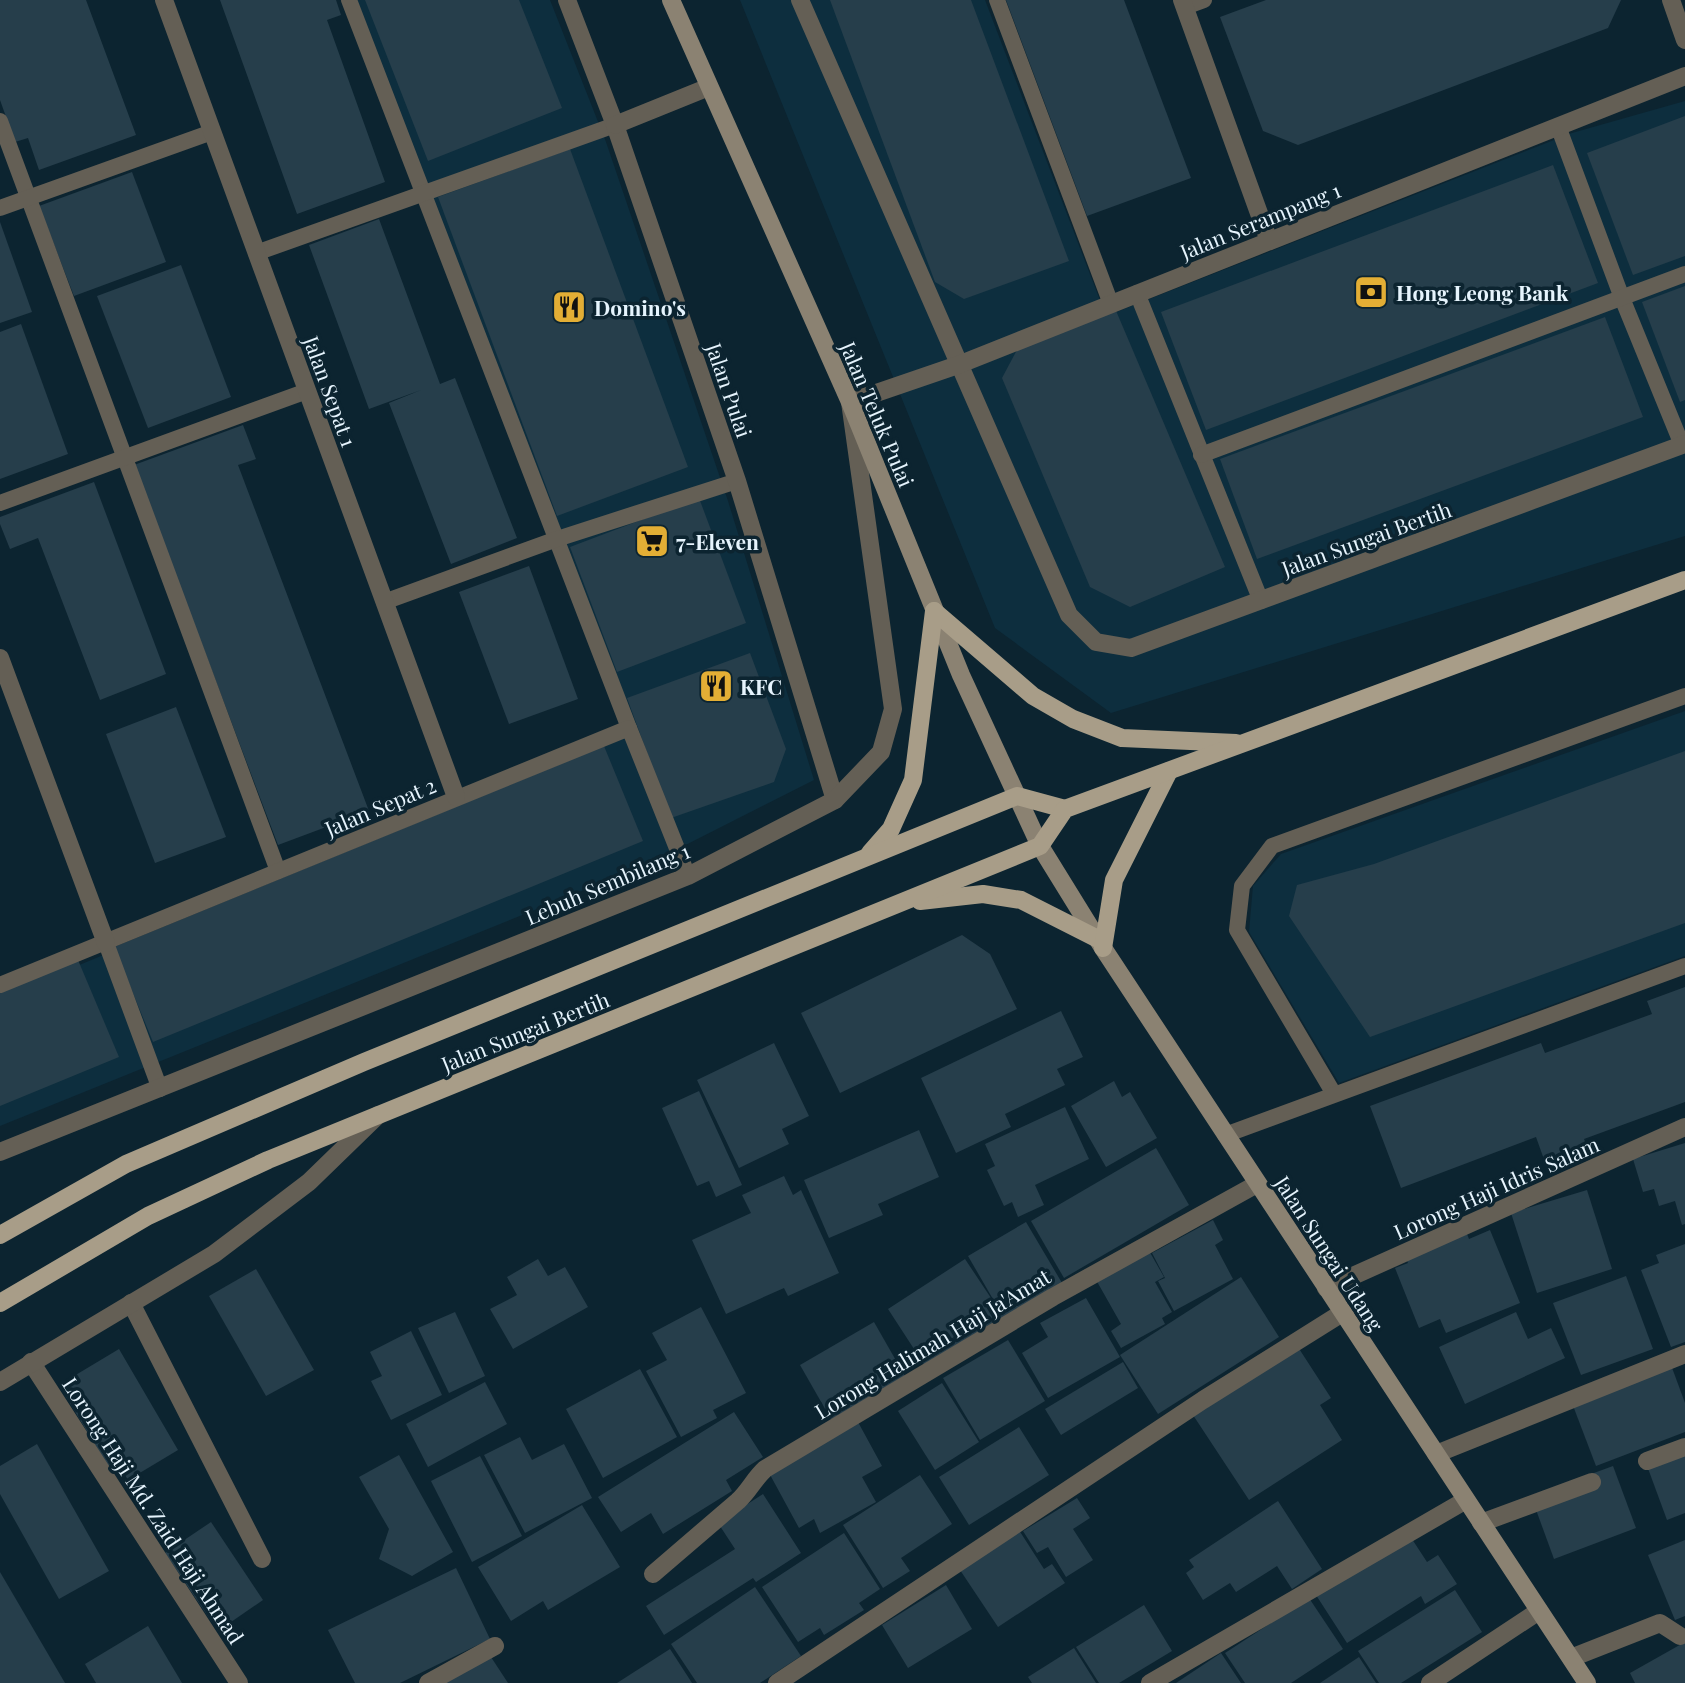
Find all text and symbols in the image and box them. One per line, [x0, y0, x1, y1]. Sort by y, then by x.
street label: Jalan Serampang 1 [1175, 175, 1345, 265]
bank icon: Hong Leong Bank [1352, 273, 1390, 311]
place label: Hong Leong Bank [1396, 278, 1569, 306]
restaurant icon: Domino's [550, 288, 588, 326]
place label: Domino's [594, 293, 686, 321]
street label: Jalan Sepat 1 [298, 331, 364, 450]
street label: Jalan Teluk Pulai [834, 336, 921, 491]
street label: Jalan Pulai [700, 338, 759, 441]
street label: Jalan Sungai Bertih [1276, 494, 1455, 582]
supermarket icon: 7-Eleven [633, 522, 671, 560]
place label: 7-Eleven [676, 527, 759, 555]
restaurant icon: KFC [697, 667, 735, 705]
place label: KFC [740, 672, 782, 700]
street label: Jalan Sepat 2 [319, 770, 440, 842]
street label: Lebuh Sembilang 1 [521, 836, 694, 930]
street label: Jalan Sungai Bertih [436, 984, 614, 1078]
street label: Lorong Haji Idris Salam [1389, 1129, 1603, 1245]
street label: Jalan Sungai Udang [1269, 1169, 1391, 1336]
street label: Lorong Halimah Haji Ja'Amat [809, 1261, 1056, 1425]
street label: Lorong Haji Md. Zaid Haji Ahmad [57, 1371, 251, 1649]

